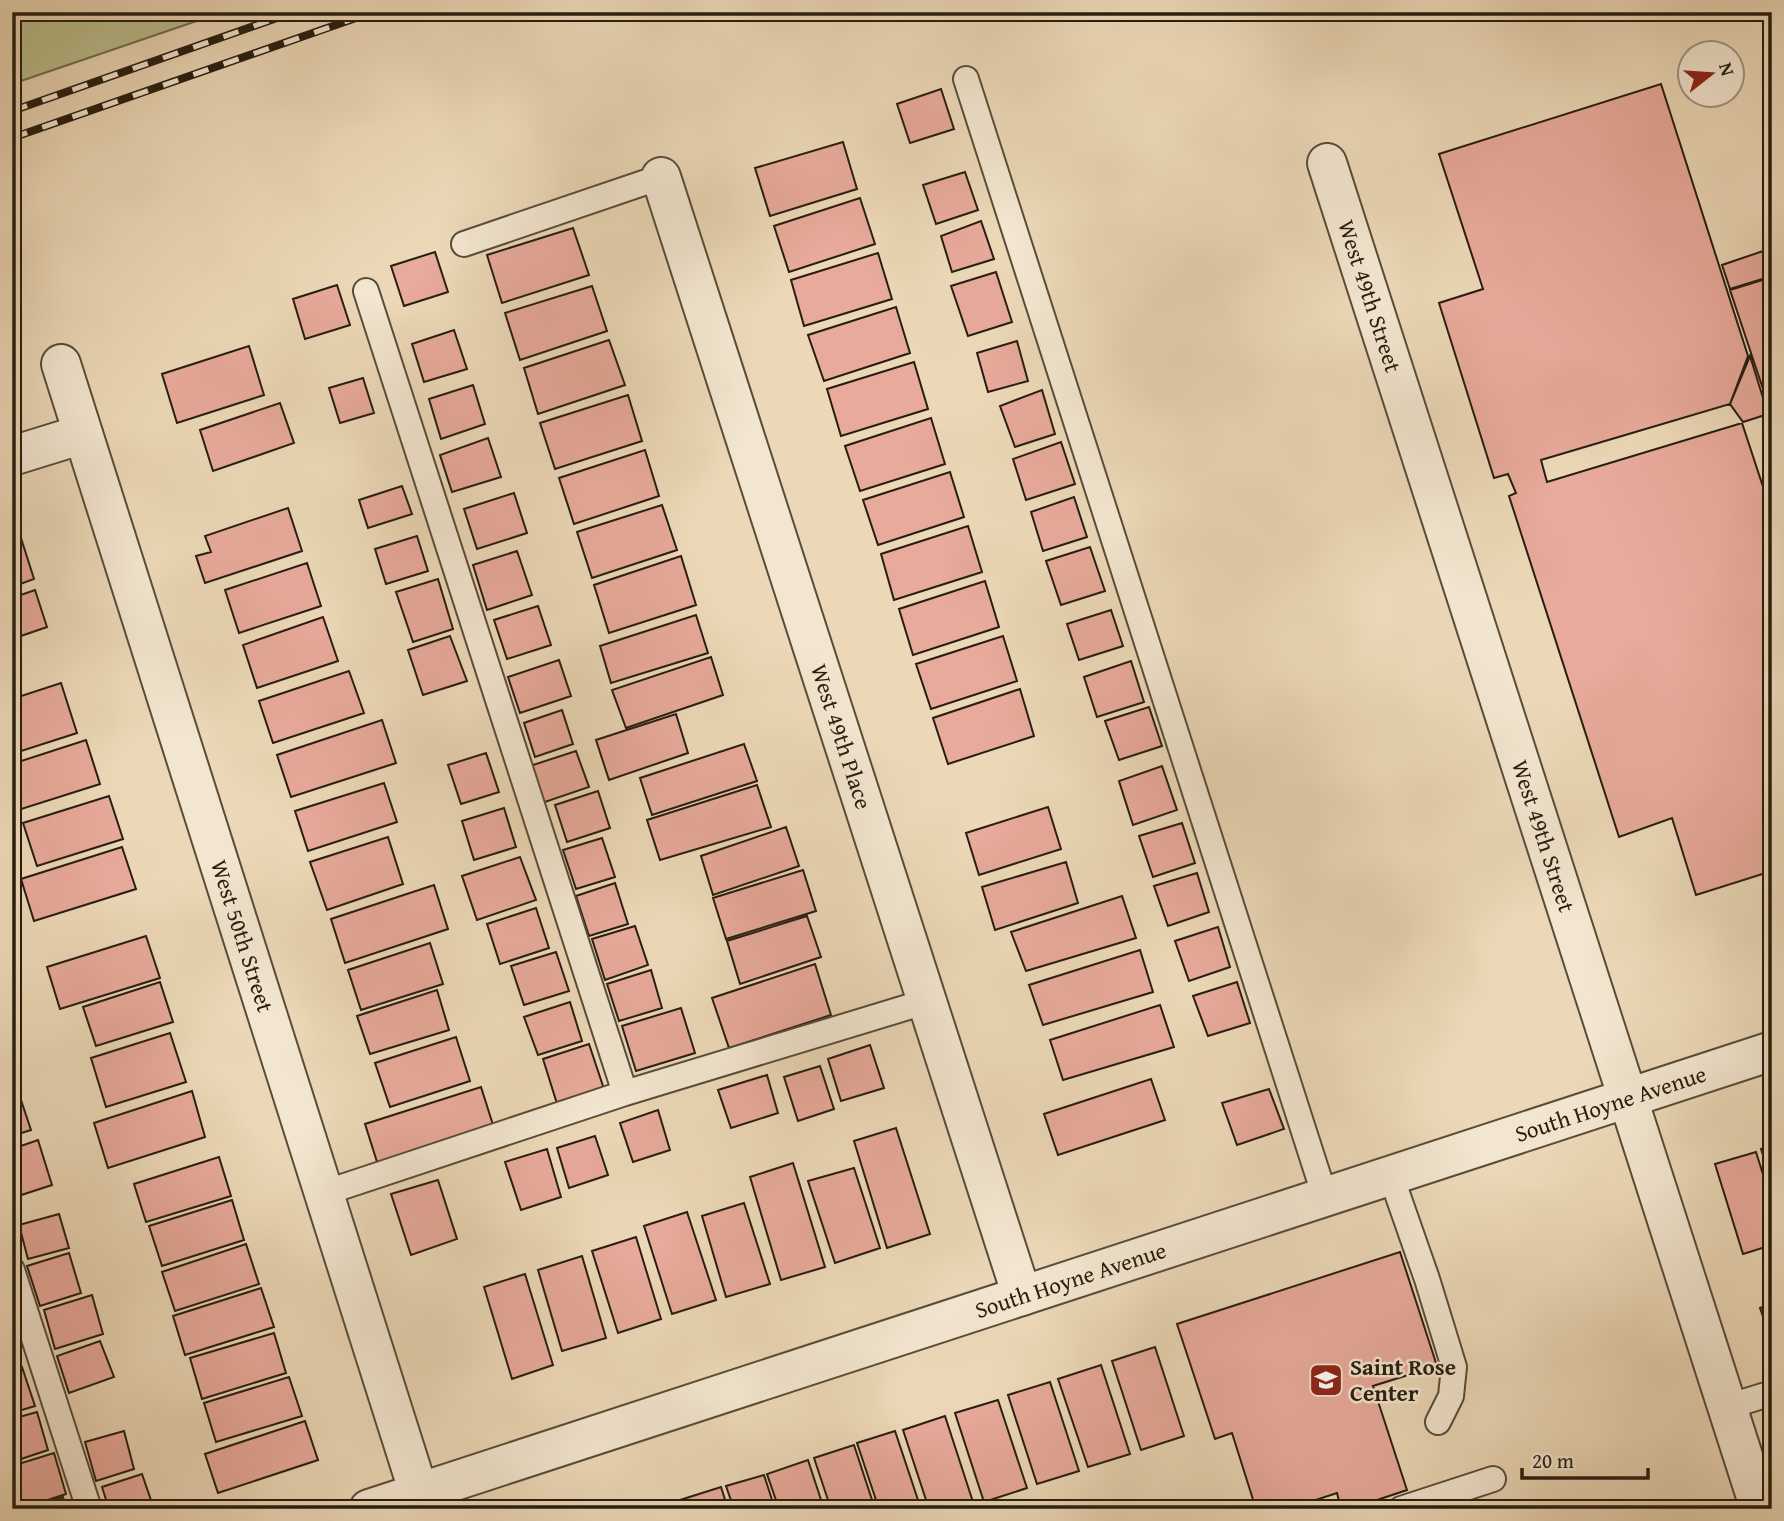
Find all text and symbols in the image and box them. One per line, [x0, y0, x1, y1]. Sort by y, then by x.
north arrow [1676, 38, 1746, 108]
text: N [1712, 59, 1743, 79]
street label: West 49th Street [1330, 216, 1410, 377]
street label: West 49th Place [803, 660, 881, 813]
street label: West 49th Street [1504, 755, 1584, 916]
street label: West 50th Street [203, 855, 282, 1016]
street label: South Hoyne Avenue [1510, 1057, 1710, 1150]
street label: South Hoyne Avenue [970, 1233, 1170, 1326]
place label: Saint Rose Center [1350, 1350, 1456, 1409]
school or university icon: Saint Rose Center [1307, 1361, 1345, 1399]
scale bar [1522, 1437, 1648, 1481]
text: 20 m [1532, 1445, 1574, 1476]

